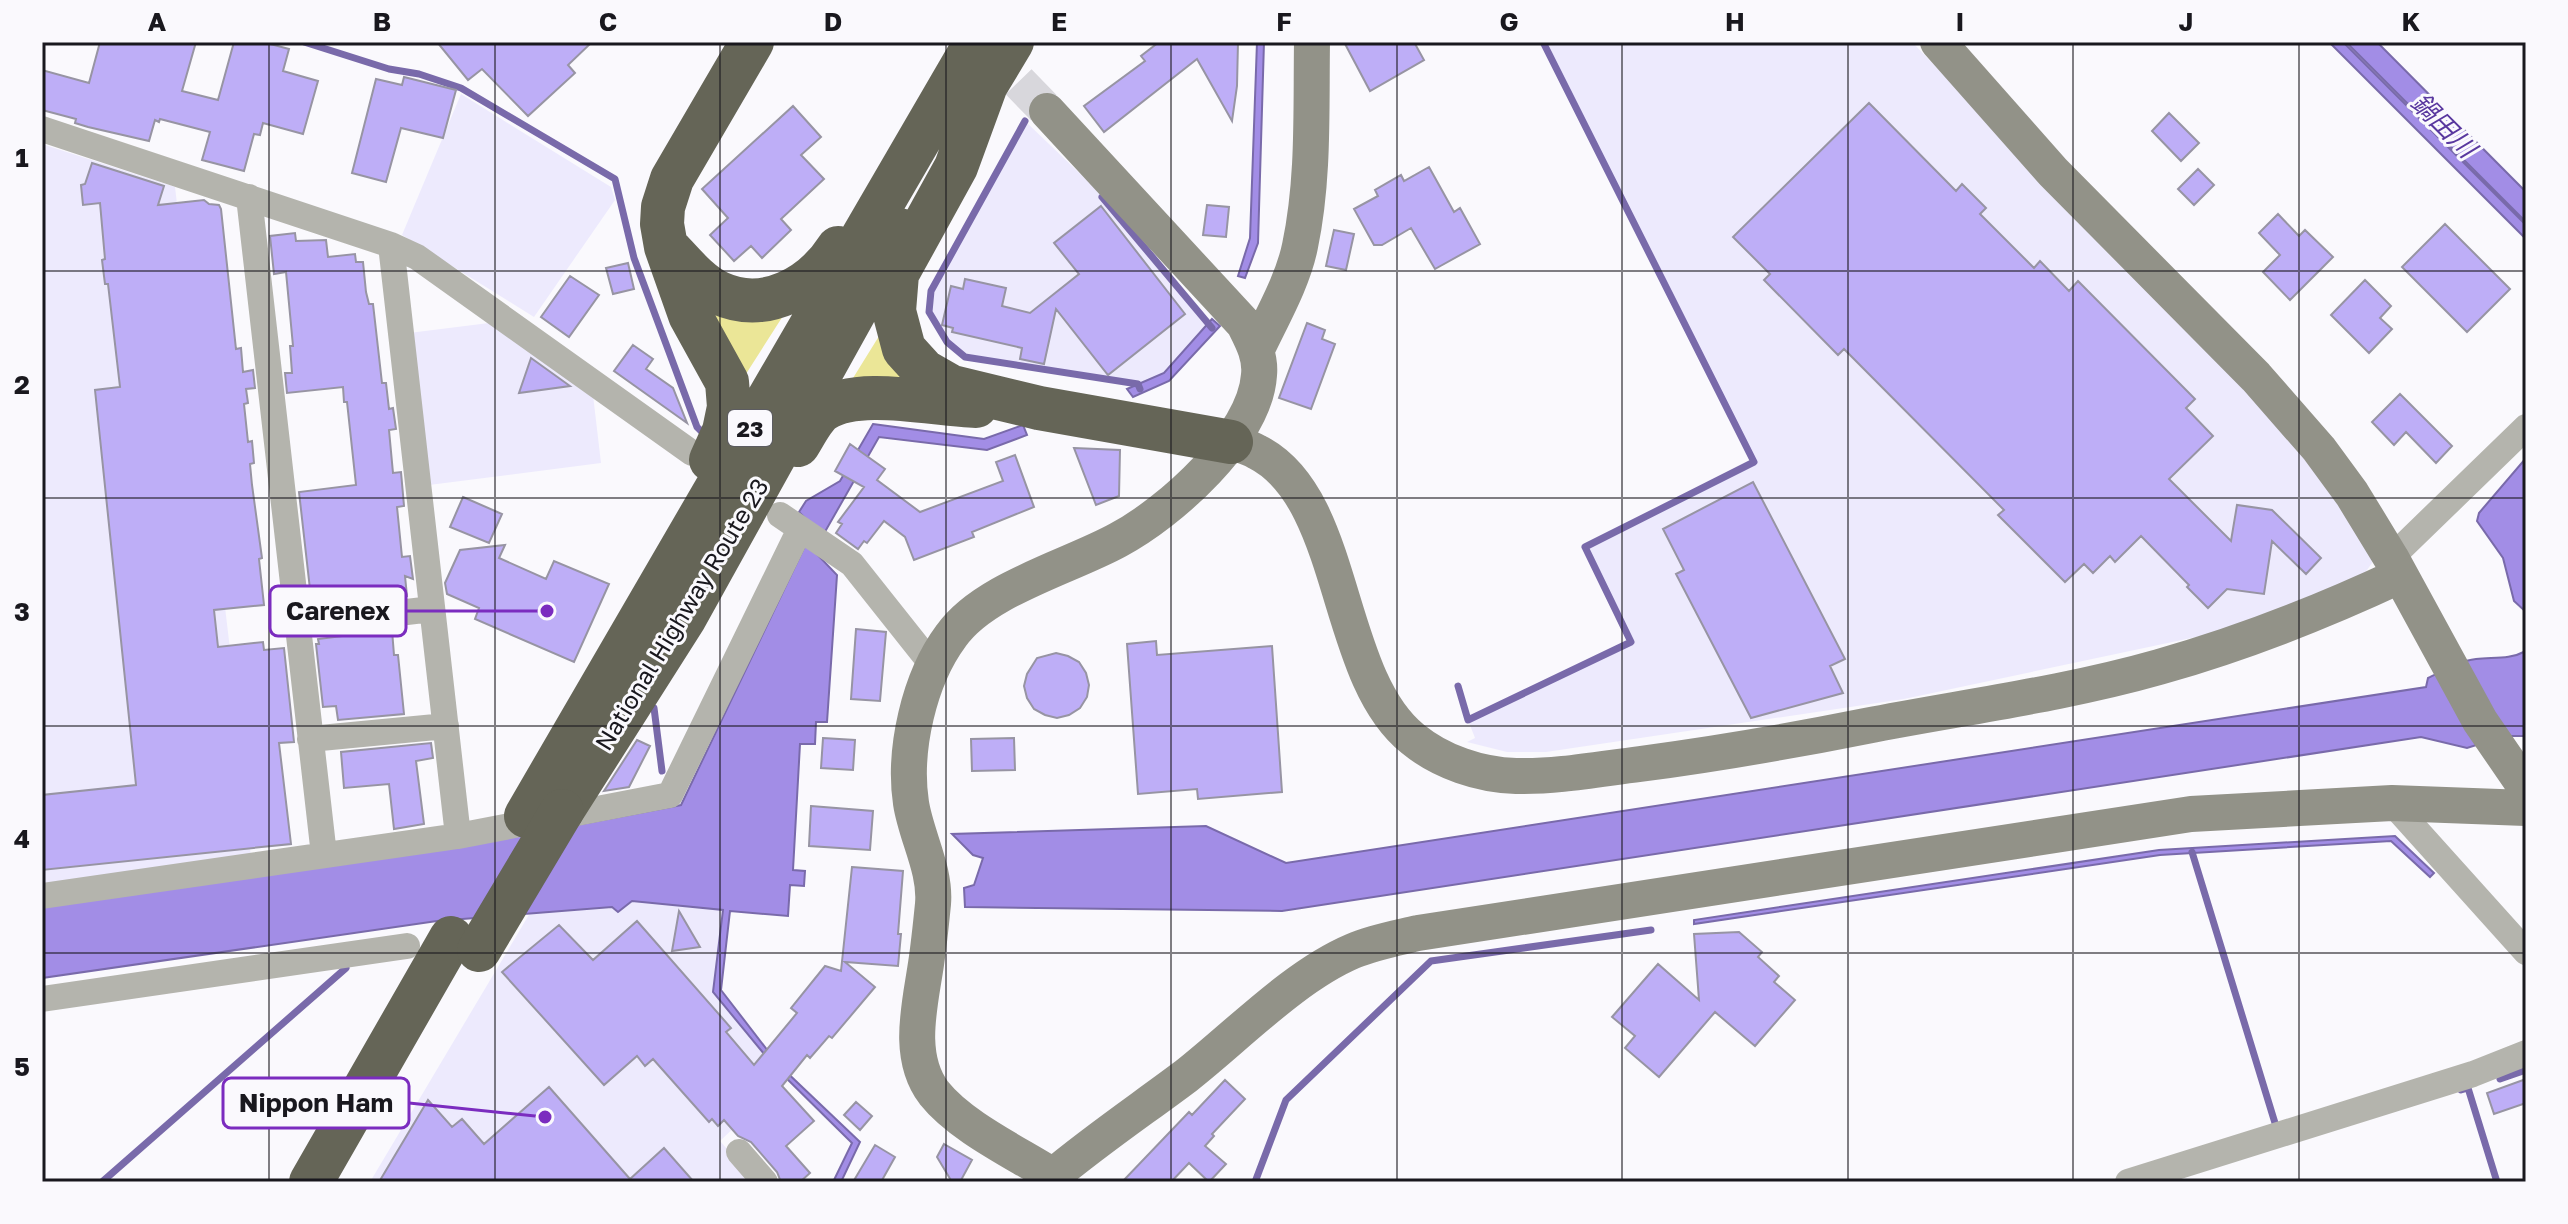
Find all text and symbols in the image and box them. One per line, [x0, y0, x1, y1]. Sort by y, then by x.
text: A [148, 6, 167, 37]
text: B [373, 6, 391, 37]
text: C [599, 6, 617, 37]
text: D [824, 6, 842, 37]
text: E [1051, 6, 1067, 37]
text: F [1276, 6, 1292, 37]
text: G [1499, 6, 1519, 37]
text: H [1725, 6, 1745, 37]
text: I [1956, 6, 1964, 37]
text: J [2179, 6, 2193, 37]
text: K [2402, 6, 2421, 37]
water label: 鍋田川 [2405, 86, 2485, 166]
text: 1 [15, 142, 29, 173]
text: 2 [14, 369, 30, 400]
road number: 23 [728, 410, 772, 446]
street label: National Highway Route 23 [588, 473, 774, 755]
callout: Carenex [270, 586, 406, 636]
text: Carenex [286, 595, 390, 626]
text: 3 [14, 596, 30, 627]
text: 4 [14, 823, 30, 854]
text: 5 [14, 1051, 30, 1082]
callout: Nippon Ham [223, 1078, 409, 1128]
text: Nippon Ham [239, 1087, 393, 1118]

